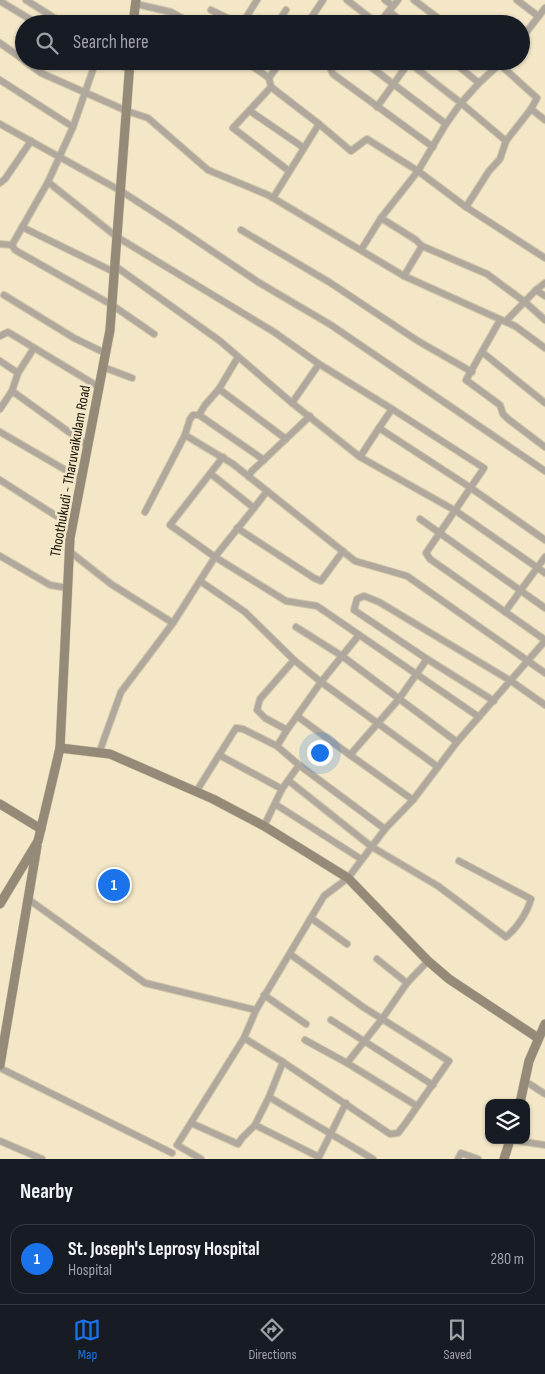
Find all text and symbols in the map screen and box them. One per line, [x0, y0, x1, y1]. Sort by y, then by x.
search box [15, 15, 530, 70]
icon: search [33, 29, 61, 57]
text: Search here [73, 31, 149, 54]
street label: Thoothukudi - Tharuvaikulam Road [46, 384, 95, 558]
your location [307, 740, 333, 766]
pin: 1 [98, 866, 130, 904]
map controls [485, 1099, 530, 1144]
button: layers [485, 1099, 530, 1144]
text: Nearby [20, 1179, 73, 1204]
text: St. Joseph's Leprosy Hospital [68, 1238, 260, 1261]
text: 1 [34, 1250, 40, 1269]
text: 280 m [490, 1250, 524, 1269]
text: Hospital [68, 1261, 112, 1280]
tab: Map [73, 1316, 101, 1363]
tab: Directions [248, 1316, 297, 1363]
tab: Saved [443, 1316, 472, 1363]

